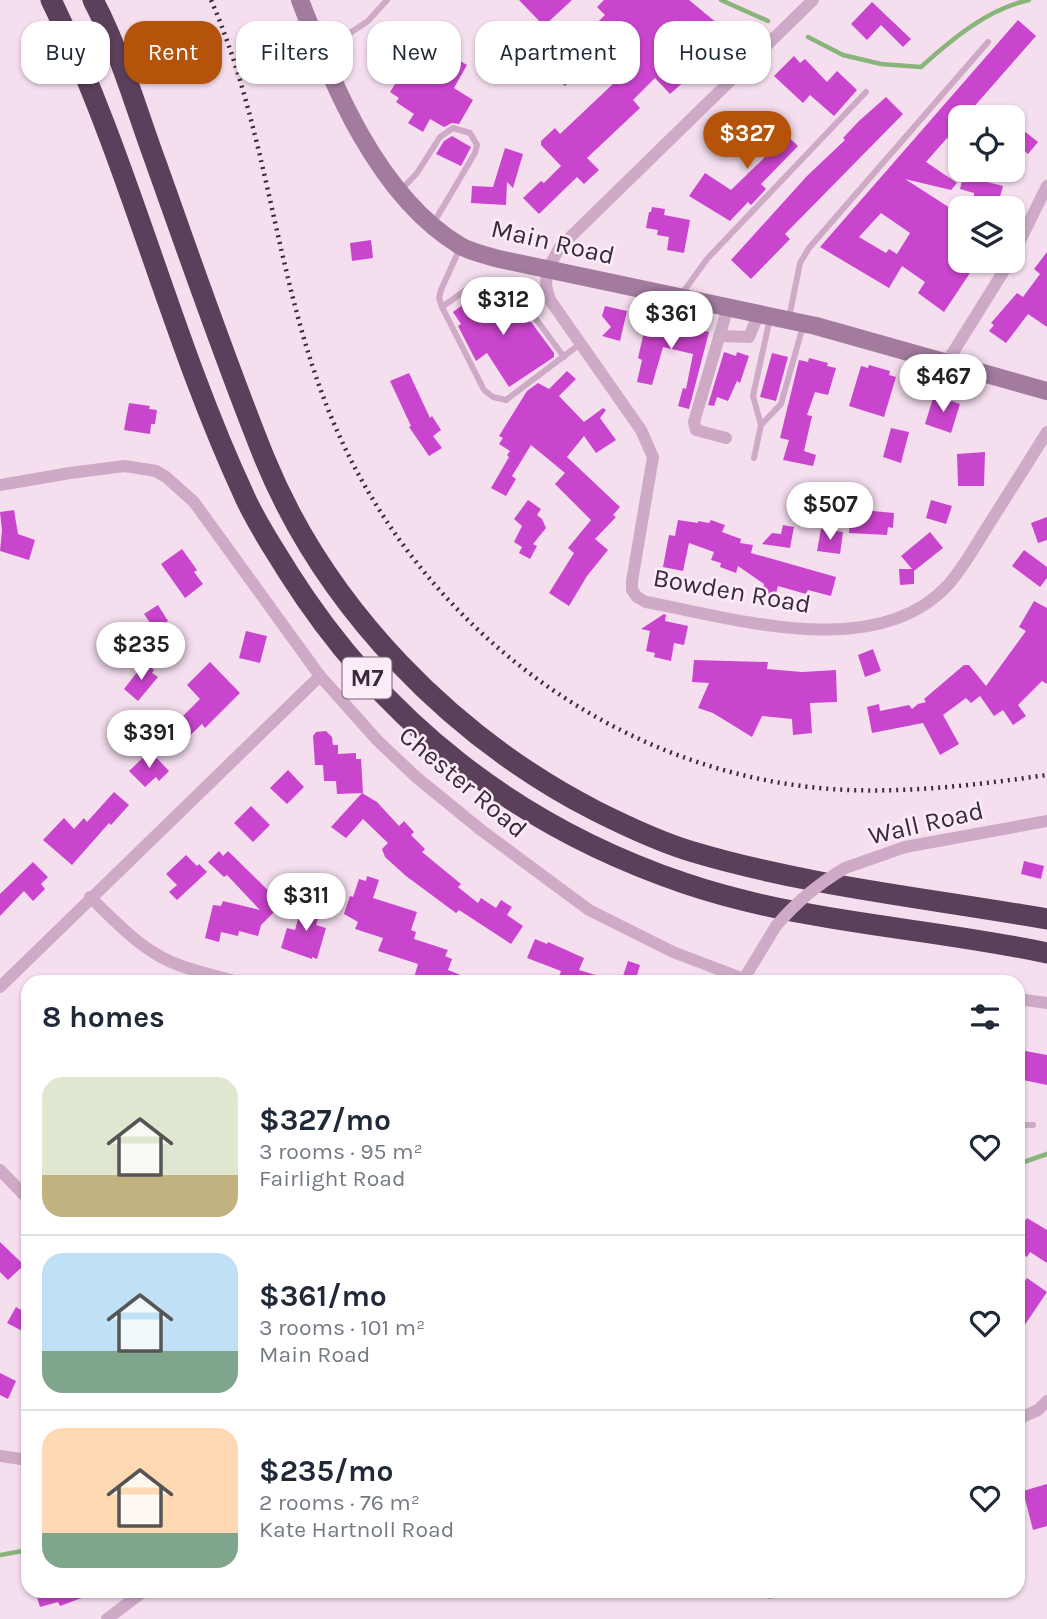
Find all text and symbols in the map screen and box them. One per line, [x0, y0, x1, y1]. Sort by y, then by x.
chip: Buy [21, 21, 110, 84]
chip: Rent [124, 21, 222, 84]
chip: Filters [236, 21, 353, 84]
chip: New [367, 21, 461, 84]
chip: Apartment [475, 21, 640, 84]
chip: House [654, 21, 771, 84]
map controls [948, 105, 1025, 273]
button: locate [948, 105, 1025, 182]
pin: $327 [706, 111, 788, 171]
text: $327 [719, 120, 775, 147]
button: layers [948, 196, 1025, 273]
street label: Main Road [488, 213, 618, 271]
pin: $312 [462, 278, 544, 337]
text: $312 [477, 286, 529, 313]
pin: $361 [630, 292, 712, 351]
text: $361 [645, 300, 697, 327]
pin: $467 [902, 354, 984, 414]
text: $467 [916, 363, 970, 390]
pin: $507 [789, 482, 871, 542]
text: $507 [802, 491, 858, 518]
street label: Bowden Road [651, 562, 813, 620]
pin: $235 [100, 622, 182, 682]
text: $235 [112, 631, 170, 658]
road number: M7 [342, 658, 392, 698]
pin: $391 [108, 710, 190, 770]
text: $391 [123, 719, 175, 746]
street label: Chester Road [393, 720, 533, 844]
street label: Wall Road [865, 795, 987, 851]
pin: $311 [265, 874, 347, 933]
text: $311 [283, 882, 329, 909]
icon: filters [966, 998, 1004, 1036]
text: 8 homes [42, 999, 165, 1035]
text: $327/mo [259, 1102, 391, 1138]
icon: home [98, 1105, 182, 1189]
icon: heart [966, 1128, 1004, 1166]
text: 3 rooms · 95 m² [259, 1138, 423, 1165]
text: Fairlight Road [259, 1165, 406, 1192]
text: $361/mo [259, 1278, 387, 1314]
icon: home [98, 1281, 182, 1365]
icon: heart [966, 1304, 1004, 1342]
text: 3 rooms · 101 m² [259, 1314, 425, 1341]
text: Main Road [259, 1341, 370, 1368]
text: $235/mo [259, 1453, 394, 1489]
icon: home [98, 1456, 182, 1540]
icon: heart [966, 1479, 1004, 1517]
text: 2 rooms · 76 m² [259, 1489, 420, 1516]
text: Kate Hartnoll Road [259, 1516, 454, 1543]

